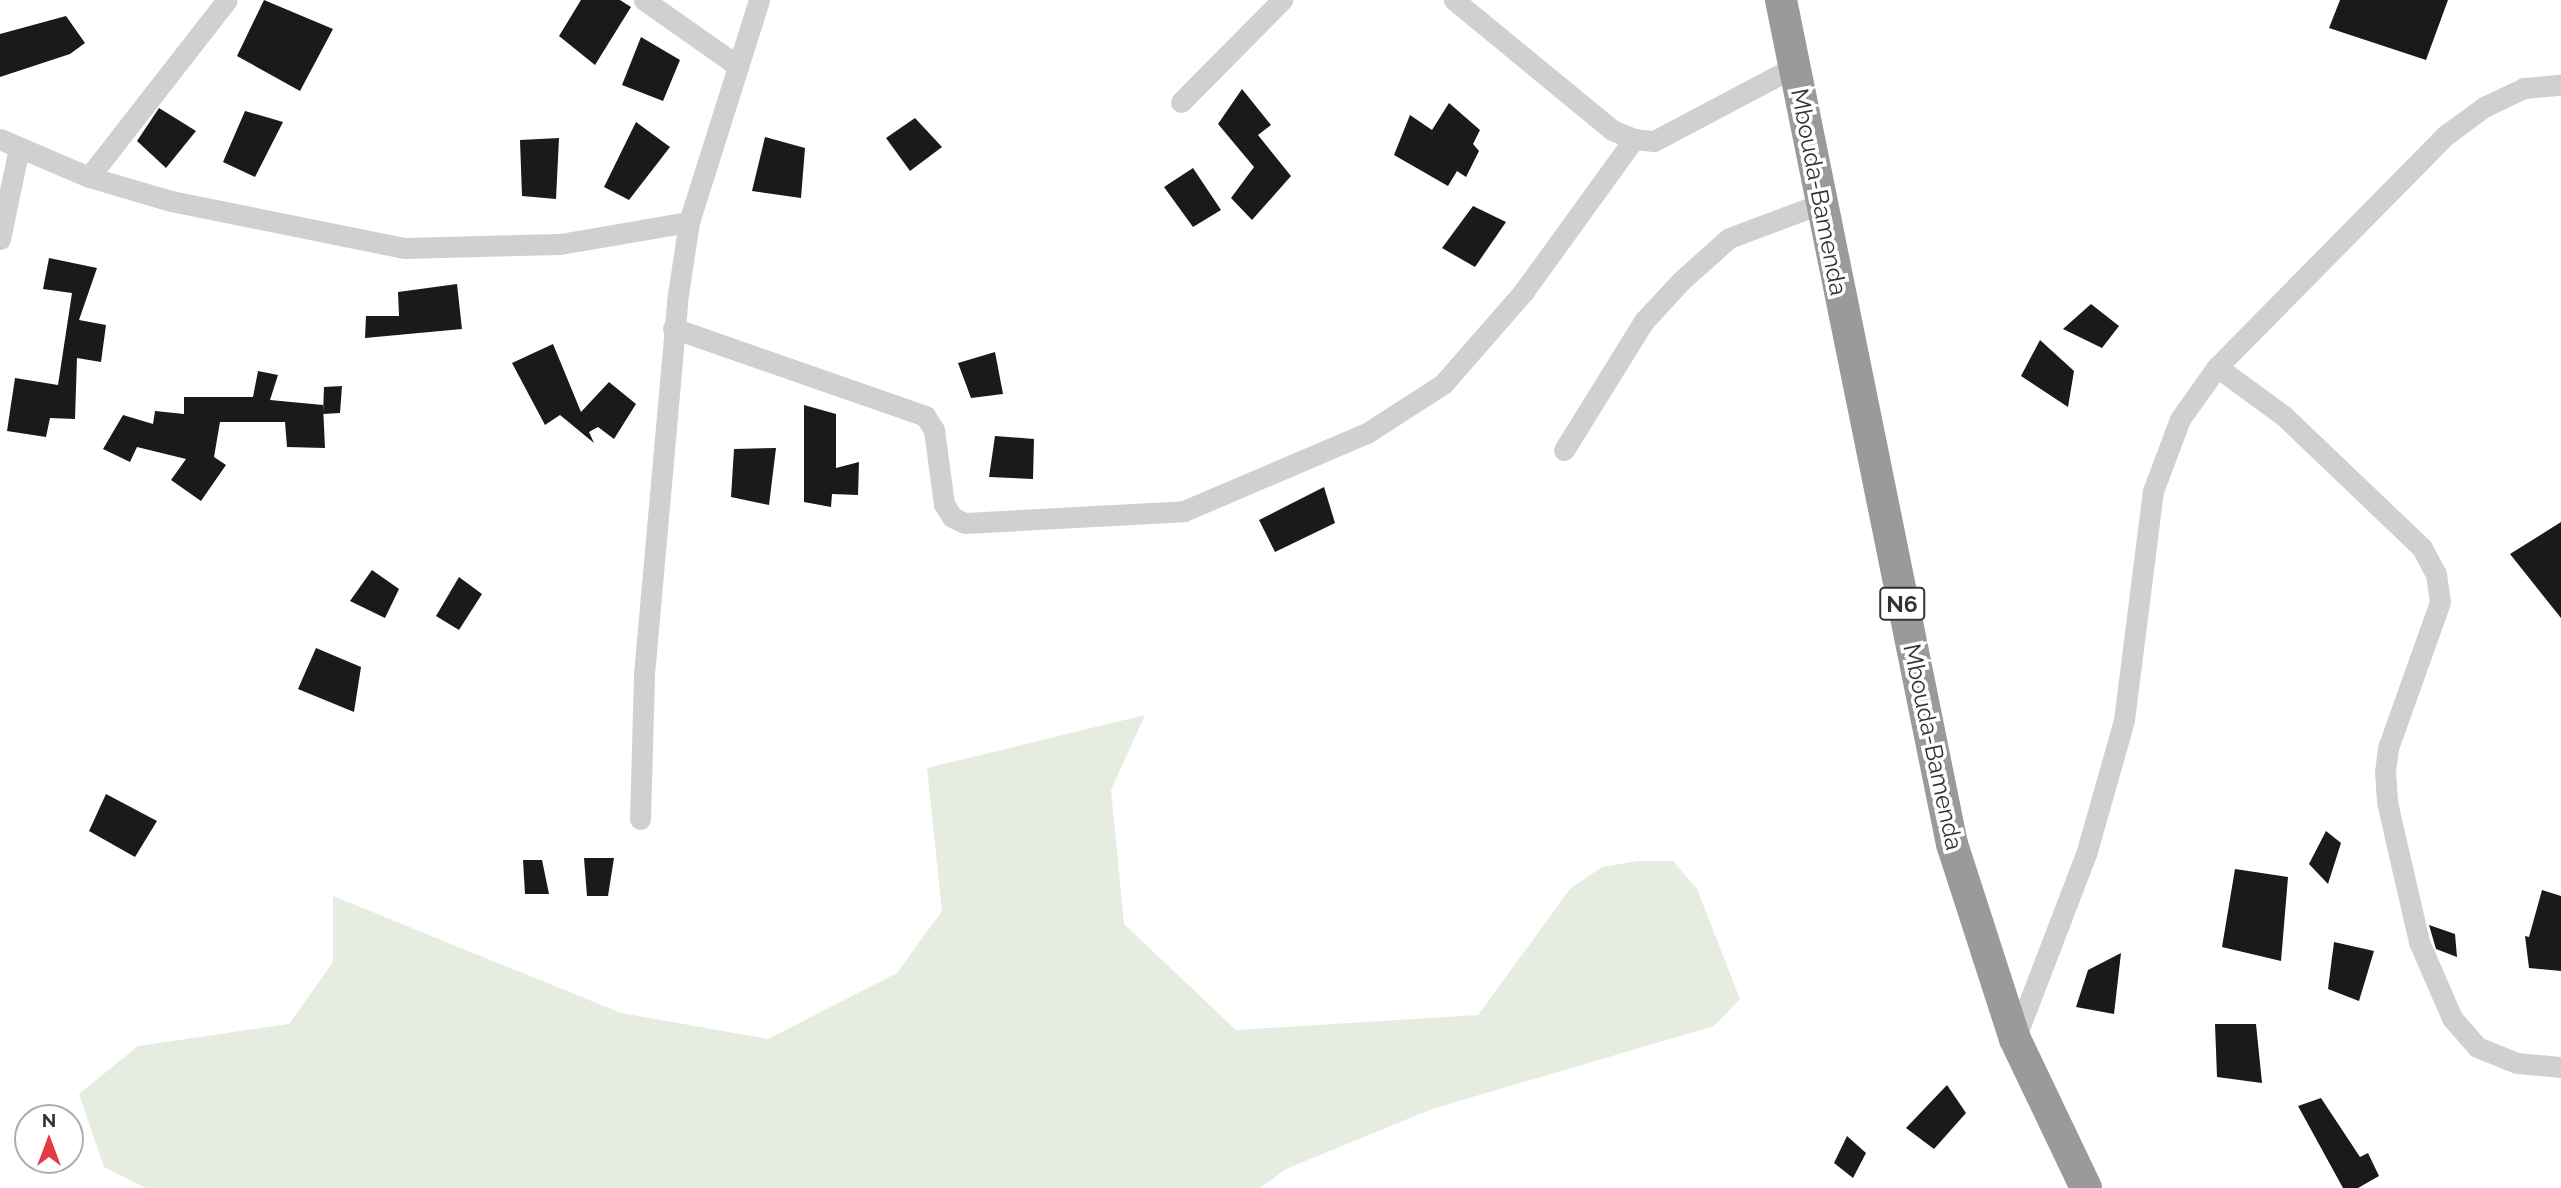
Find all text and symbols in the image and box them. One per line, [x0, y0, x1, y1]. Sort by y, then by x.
street label: Mbouda-Bamenda [1785, 86, 1853, 298]
road number: N6 [1878, 584, 1926, 624]
street label: Mbouda-Bamenda [1897, 641, 1969, 853]
north arrow [14, 1104, 84, 1174]
text: N [42, 1109, 56, 1131]

